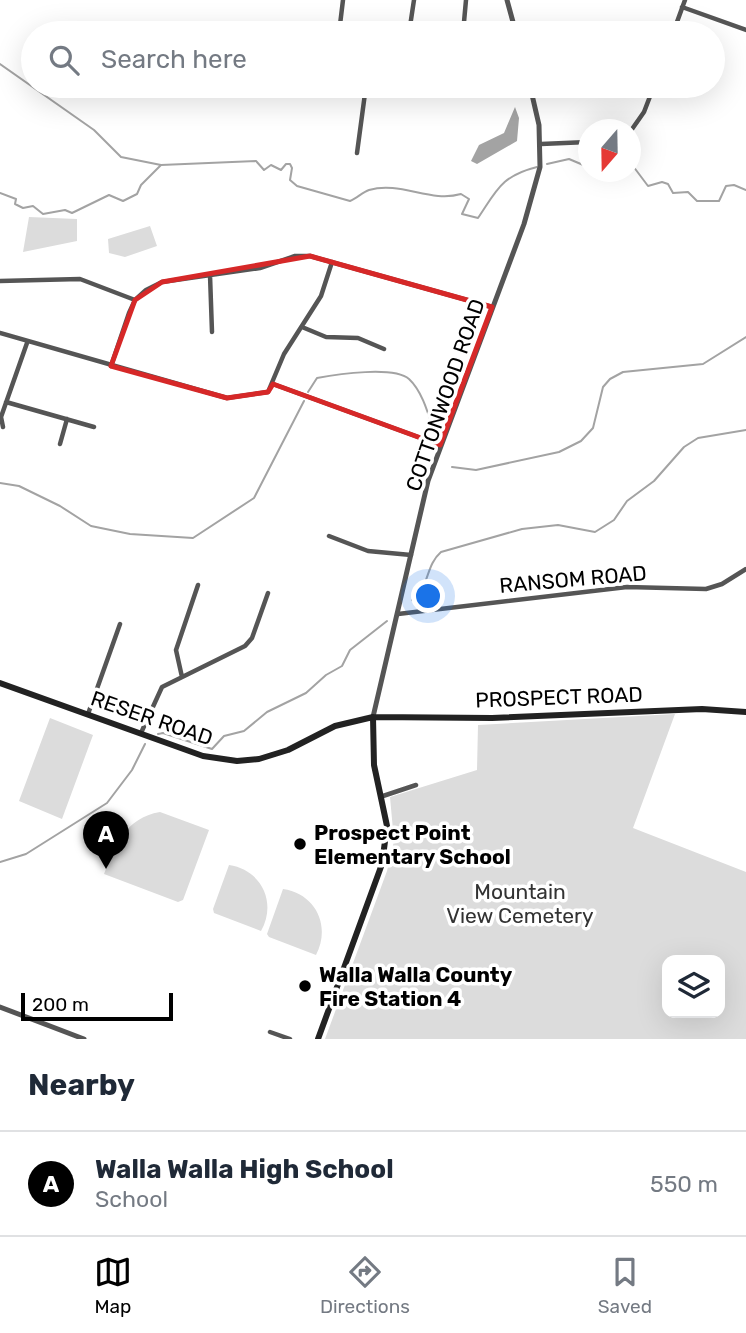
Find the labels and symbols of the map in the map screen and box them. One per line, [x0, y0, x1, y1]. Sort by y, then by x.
north arrow [578, 119, 641, 182]
street label: COTTONWOOD ROAD [400, 296, 490, 494]
street label: RANSOM ROAD [498, 560, 648, 598]
your location [411, 579, 445, 613]
street label: PROSPECT ROAD [475, 682, 643, 712]
street label: RESER ROAD [88, 685, 216, 751]
pin: A [83, 811, 129, 869]
place label: Prospect Point Elementary School [314, 820, 511, 869]
marker: Prospect Point Elementary School [292, 836, 308, 852]
park label: Mountain View Cemetery [446, 879, 594, 928]
place label: Walla Walla County Fire Station 4 [319, 962, 513, 1011]
marker: Walla Walla County Fire Station 4 [297, 978, 313, 994]
scale bar [21, 990, 173, 1022]

